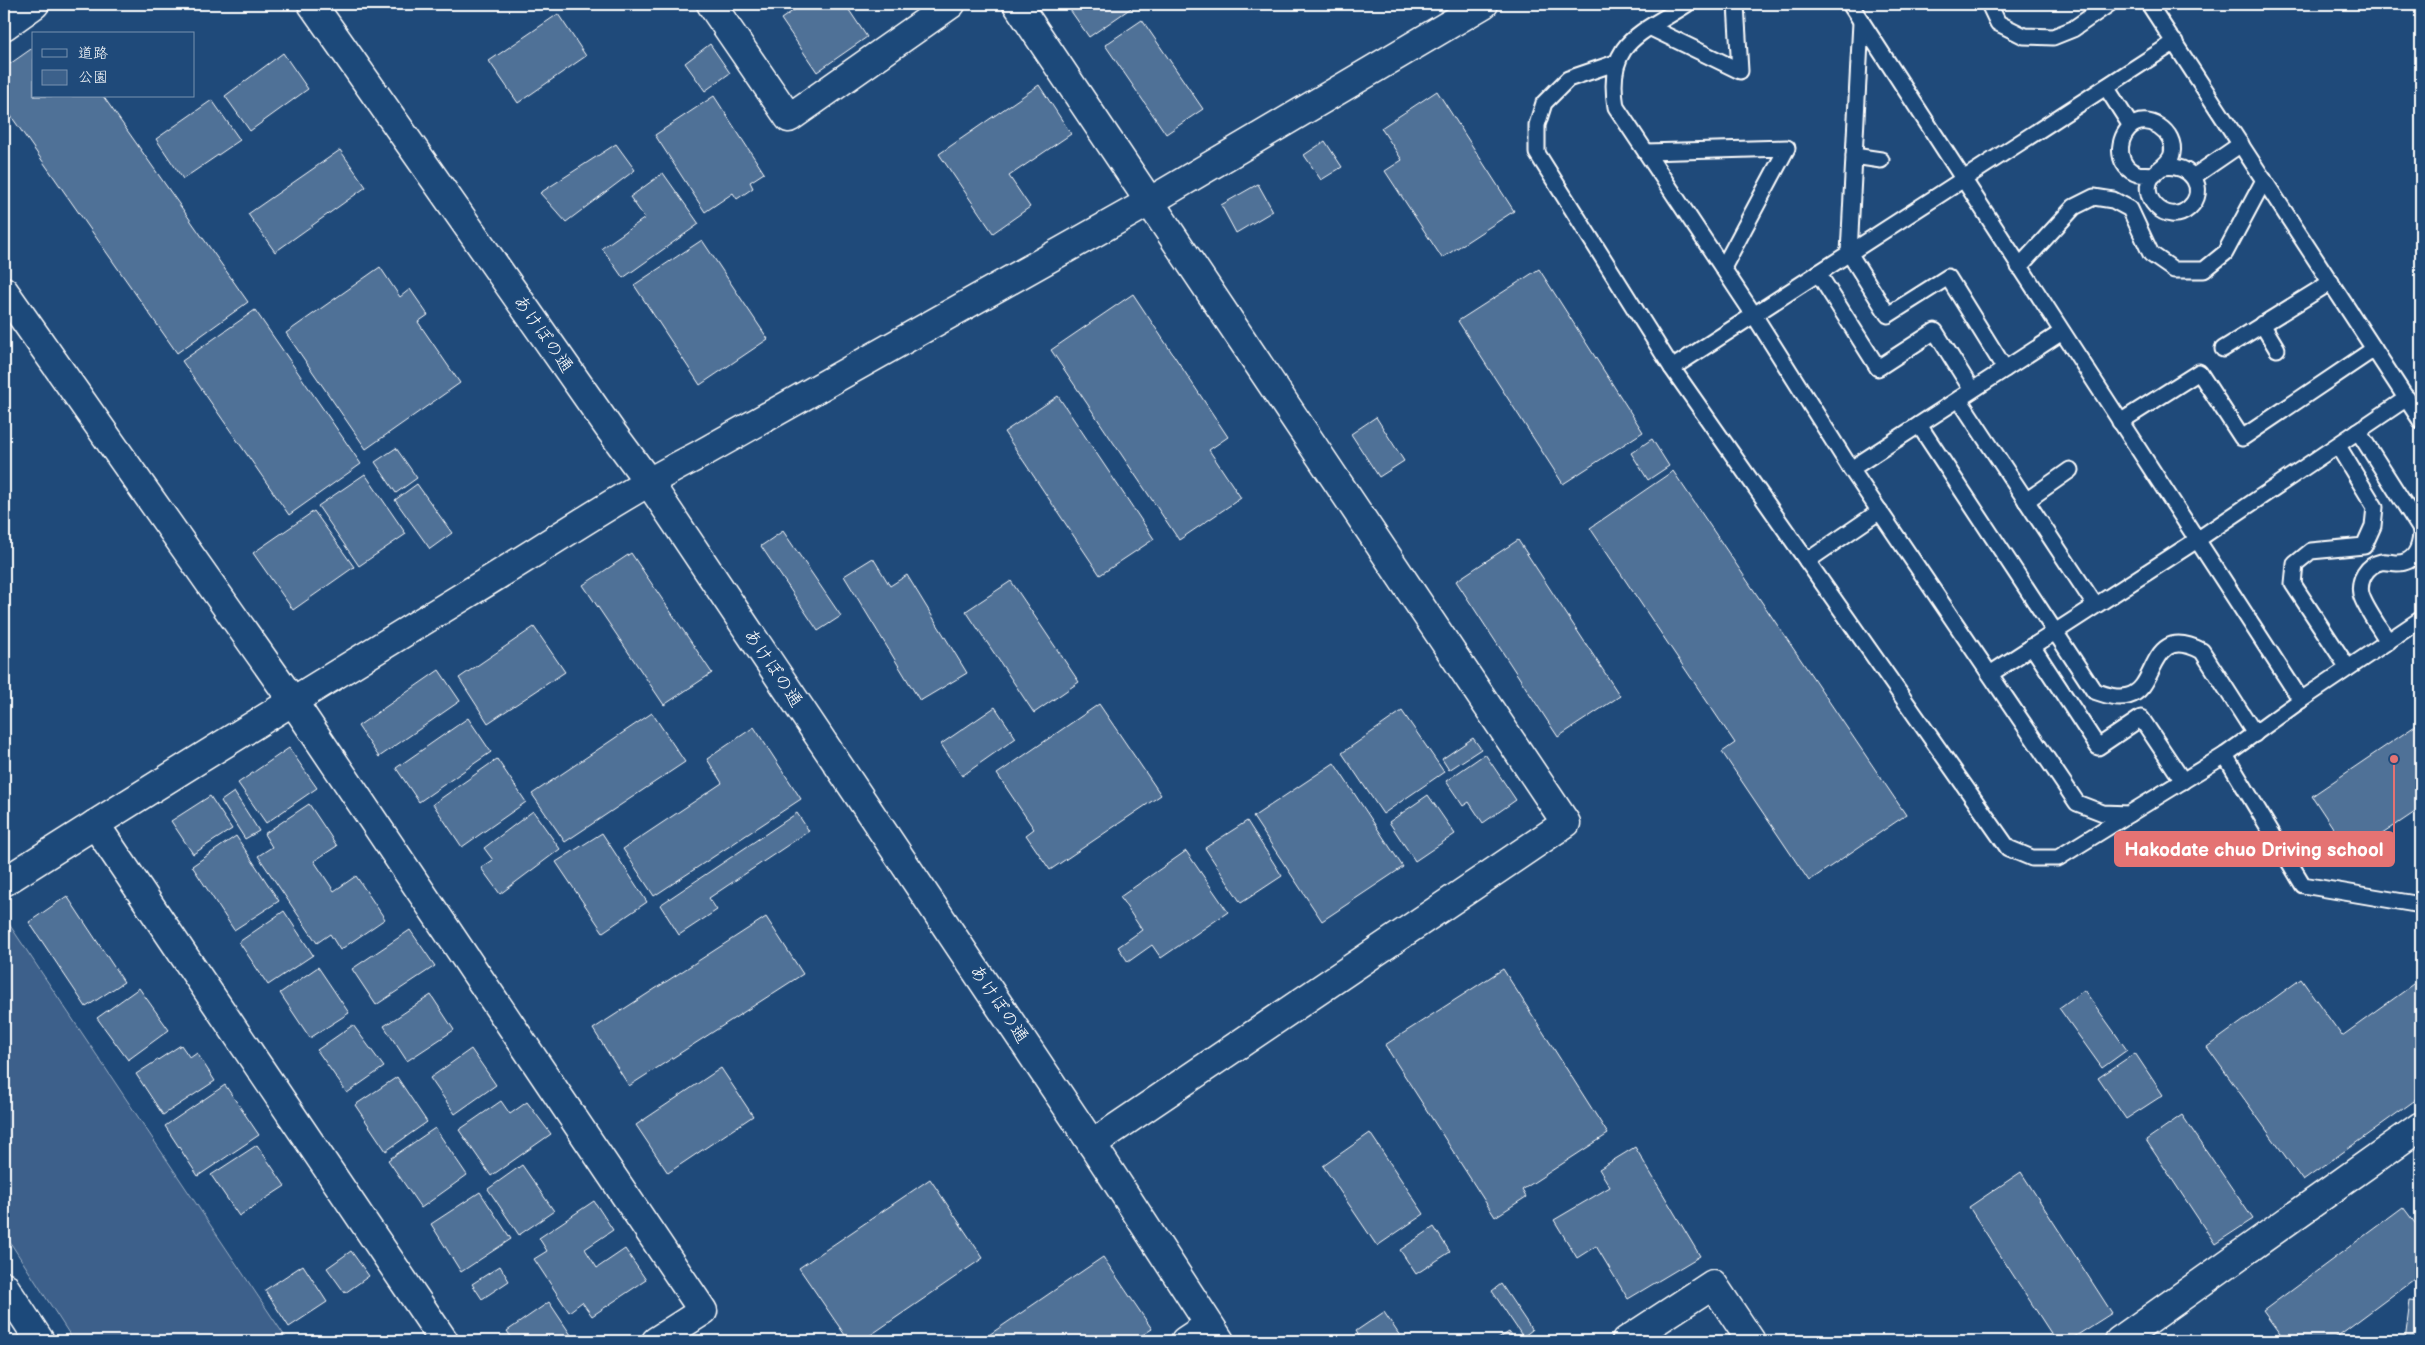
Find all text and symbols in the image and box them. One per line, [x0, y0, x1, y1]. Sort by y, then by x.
legend [32, 32, 195, 98]
text: 道路 [78, 44, 108, 63]
text: 公園 [78, 68, 108, 87]
street label: あけぼの通 [509, 291, 577, 377]
street label: あけぼの通 [739, 625, 807, 711]
callout: Hakodate chuo Driving school [2115, 832, 2394, 866]
text: Hakodate chuo Driving school [2125, 839, 2384, 862]
street label: あけぼの通 [965, 961, 1033, 1047]

